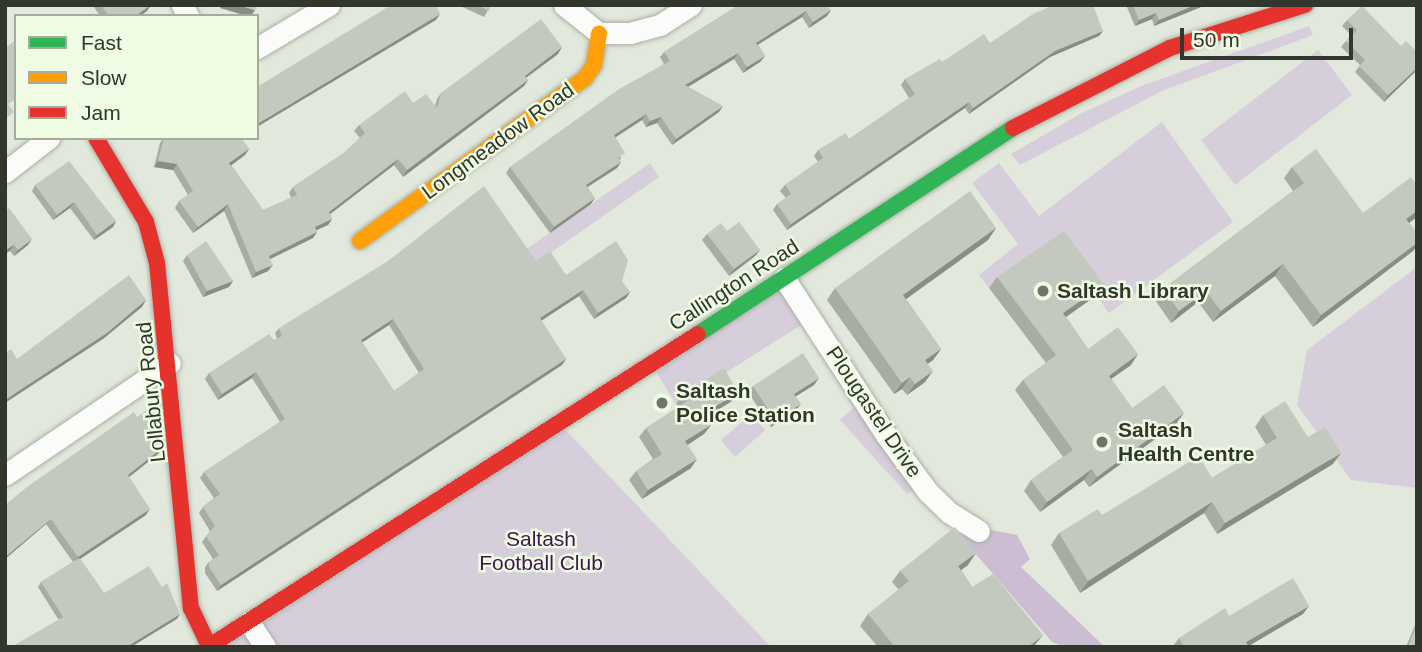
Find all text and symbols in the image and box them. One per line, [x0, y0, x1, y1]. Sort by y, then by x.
legend [14, 14, 259, 140]
scale bar [1184, 14, 1357, 58]
text: 50 m [1193, 28, 1240, 51]
text: Fast [81, 31, 122, 54]
text: Slow [81, 66, 127, 89]
street label: Longmeadow Road [417, 77, 579, 205]
text: Jam [81, 101, 121, 124]
street label: Callington Road [664, 234, 804, 336]
place label: Saltash Library [1057, 278, 1209, 304]
marker: Saltash Library [1035, 283, 1051, 299]
street label: Lollabury Road [131, 320, 171, 464]
street label: Plougastel Drive [821, 342, 927, 482]
place label: Saltash Police Station [676, 378, 815, 428]
marker: Saltash Police Station [654, 395, 670, 411]
place label: Saltash Health Centre [1118, 417, 1255, 467]
marker: Saltash Health Centre [1092, 432, 1112, 452]
park label: Saltash Football Club [479, 526, 603, 576]

